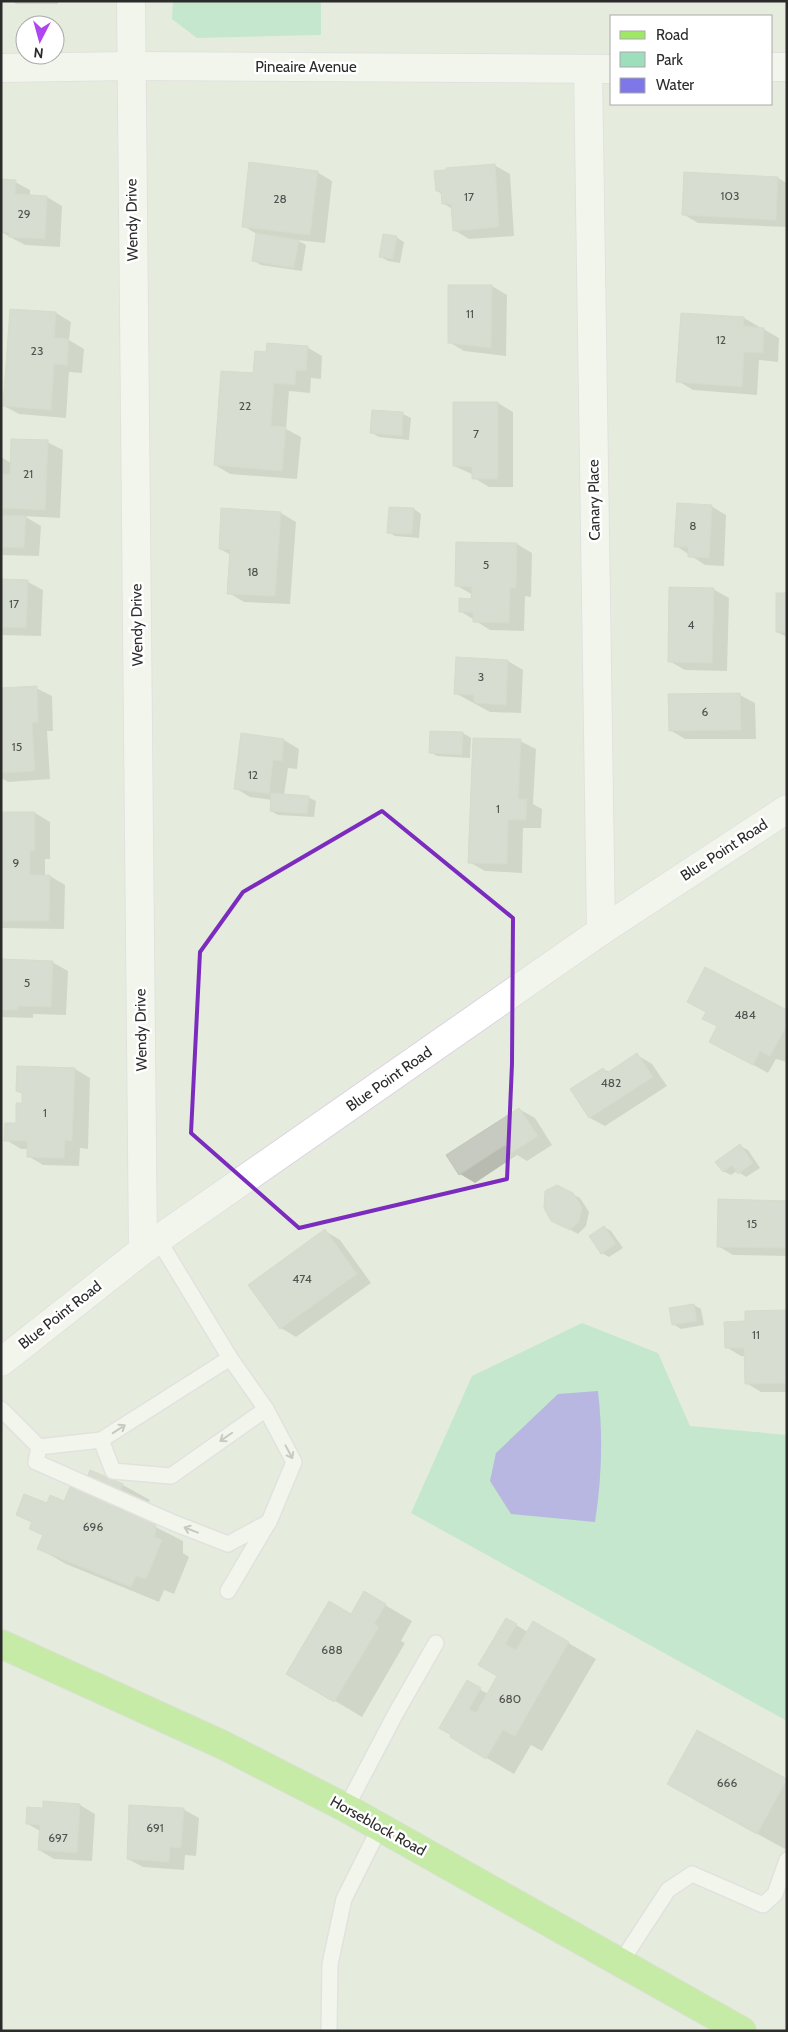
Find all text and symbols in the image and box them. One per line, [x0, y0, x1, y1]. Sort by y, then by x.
north arrow [15, 15, 65, 65]
legend [610, 15, 773, 105]
text: Road [656, 26, 689, 44]
text: N [33, 43, 45, 62]
text: Park [656, 51, 683, 69]
street label: Pineaire Avenue [255, 58, 357, 76]
text: Water [656, 76, 694, 94]
street label: Wendy Drive [122, 178, 142, 261]
house number: 103 [721, 188, 739, 203]
house number: 17 [464, 189, 474, 204]
house number: 28 [273, 191, 287, 206]
house number: 29 [17, 206, 31, 221]
house number: 11 [466, 306, 474, 321]
house number: 12 [716, 332, 726, 347]
house number: 23 [31, 343, 43, 358]
house number: 22 [239, 398, 251, 413]
house number: 7 [473, 426, 479, 441]
street label: Canary Place [584, 459, 604, 541]
house number: 21 [23, 466, 33, 481]
house number: 8 [689, 518, 697, 533]
house number: 5 [483, 557, 489, 572]
house number: 18 [247, 564, 259, 579]
street label: Wendy Drive [127, 583, 147, 666]
house number: 17 [9, 596, 19, 611]
house number: 4 [688, 617, 695, 632]
house number: 3 [478, 669, 484, 684]
house number: 6 [702, 704, 709, 719]
house number: 15 [12, 739, 22, 754]
house number: 12 [248, 767, 258, 782]
house number: 1 [496, 801, 500, 816]
street label: Blue Point Road [677, 815, 771, 885]
house number: 9 [13, 855, 20, 870]
house number: 5 [24, 975, 30, 990]
street label: Wendy Drive [131, 988, 151, 1071]
house number: 484 [734, 1007, 756, 1022]
street label: Blue Point Road [343, 1043, 435, 1115]
house number: 482 [601, 1075, 621, 1090]
house number: 1 [43, 1105, 47, 1120]
house number: 15 [747, 1216, 757, 1231]
house number: 474 [292, 1271, 312, 1286]
street label: Blue Point Road [15, 1277, 105, 1353]
house number: 11 [752, 1327, 760, 1342]
one-way arrow [111, 1424, 125, 1434]
one-way arrow [219, 1432, 233, 1442]
one-way arrow [285, 1444, 294, 1459]
house number: 696 [83, 1519, 103, 1534]
one-way arrow [183, 1524, 198, 1533]
house number: 688 [321, 1642, 343, 1657]
house number: 680 [499, 1691, 521, 1706]
house number: 666 [717, 1775, 737, 1790]
street label: Horseblock Road [327, 1792, 429, 1860]
house number: 691 [146, 1820, 164, 1835]
house number: 697 [48, 1830, 68, 1845]

